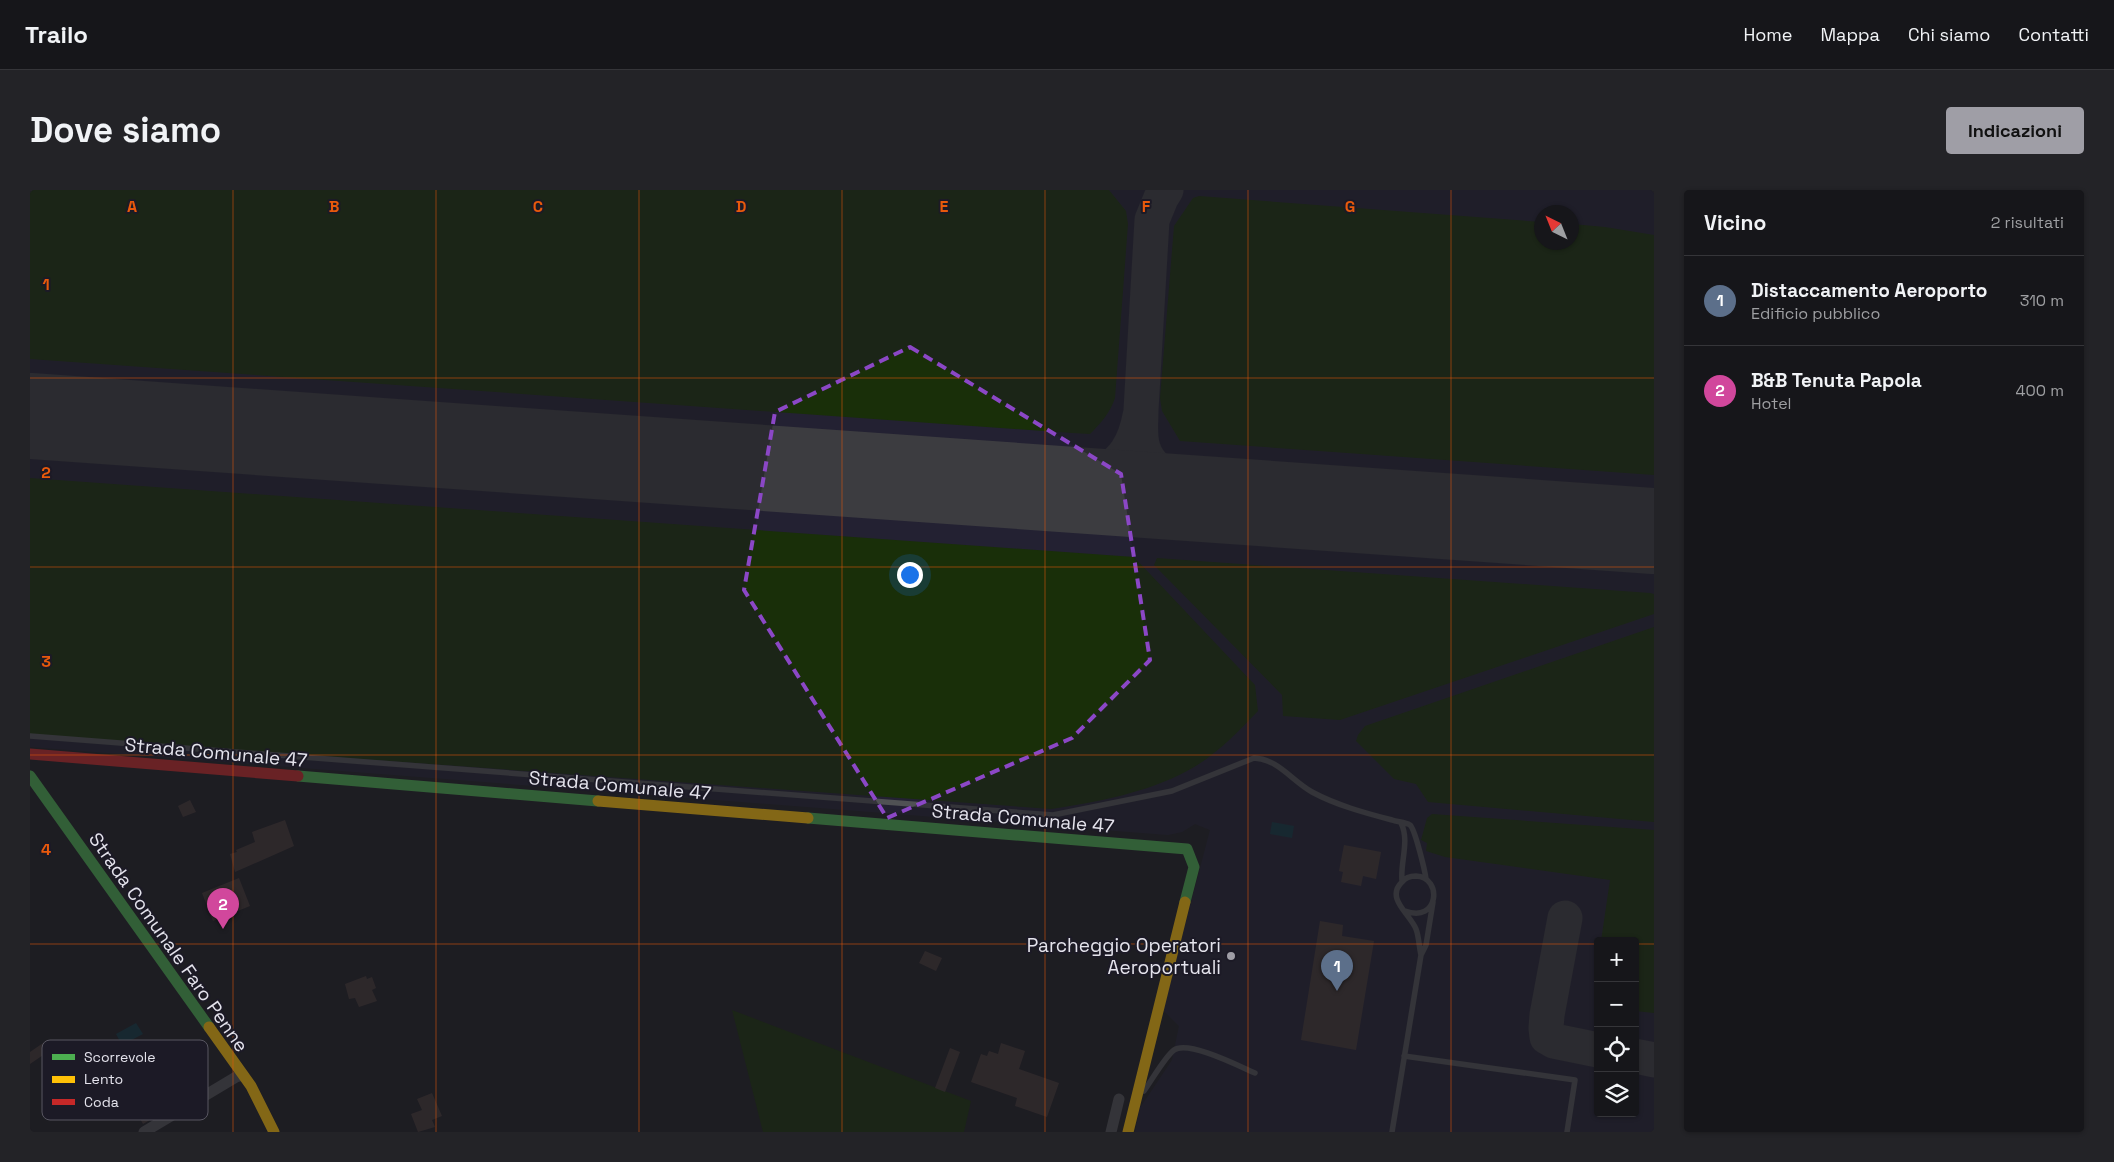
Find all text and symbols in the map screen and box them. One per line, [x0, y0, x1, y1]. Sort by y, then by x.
text: Trailo [25, 19, 88, 50]
text: Home [1743, 23, 1793, 46]
text: Mappa [1821, 23, 1880, 46]
text: Chi siamo [1908, 23, 1990, 46]
text: Contatti [2018, 23, 2089, 46]
button: Indicazioni [1946, 107, 2084, 154]
text: Dove siamo [30, 108, 221, 152]
text: A [127, 196, 137, 217]
text: B [329, 196, 339, 217]
text: C [533, 196, 543, 217]
text: D [736, 196, 746, 217]
text: E [940, 196, 949, 217]
text: F [1142, 196, 1151, 217]
text: G [1345, 196, 1355, 217]
north arrow [1534, 205, 1579, 250]
text: Vicino [1704, 209, 1766, 236]
text: 2 risultati [1991, 212, 2064, 233]
text: 1 [42, 274, 50, 295]
text: Distaccamento Aeroporto [1751, 278, 1987, 303]
text: 1 [1716, 290, 1724, 311]
text: 310 m [2020, 290, 2064, 311]
text: Edificio pubblico [1751, 303, 1880, 324]
text: B&B Tenuta Papola [1751, 368, 1922, 393]
text: 2 [1715, 380, 1725, 401]
text: 400 m [2016, 380, 2064, 401]
text: Hotel [1751, 393, 1792, 414]
text: 2 [41, 462, 51, 483]
your location [897, 562, 923, 588]
text: 3 [41, 651, 51, 672]
street label: Strada Comunale 47 [124, 732, 308, 773]
street label: Strada Comunale 47 [528, 765, 712, 806]
street label: Strada Comunale 47 [931, 798, 1115, 839]
street label: Strada Comunale Faro Penne [83, 828, 254, 1057]
text: 4 [41, 839, 51, 860]
pin: 2 [207, 888, 239, 929]
place label: Parcheggio Operatori Aeroportuali [1027, 933, 1221, 980]
map controls [1594, 937, 1639, 1117]
button: + [1594, 937, 1639, 982]
marker: Parcheggio Operatori Aeroportuali [1225, 950, 1237, 962]
pin: 1 [1321, 950, 1353, 991]
button: − [1594, 982, 1639, 1027]
button: locate [1594, 1027, 1639, 1072]
legend [42, 1040, 208, 1120]
text: Scorrevole [84, 1048, 156, 1066]
text: Lento [84, 1070, 123, 1088]
button: layers [1594, 1072, 1639, 1117]
text: Coda [84, 1093, 119, 1111]

